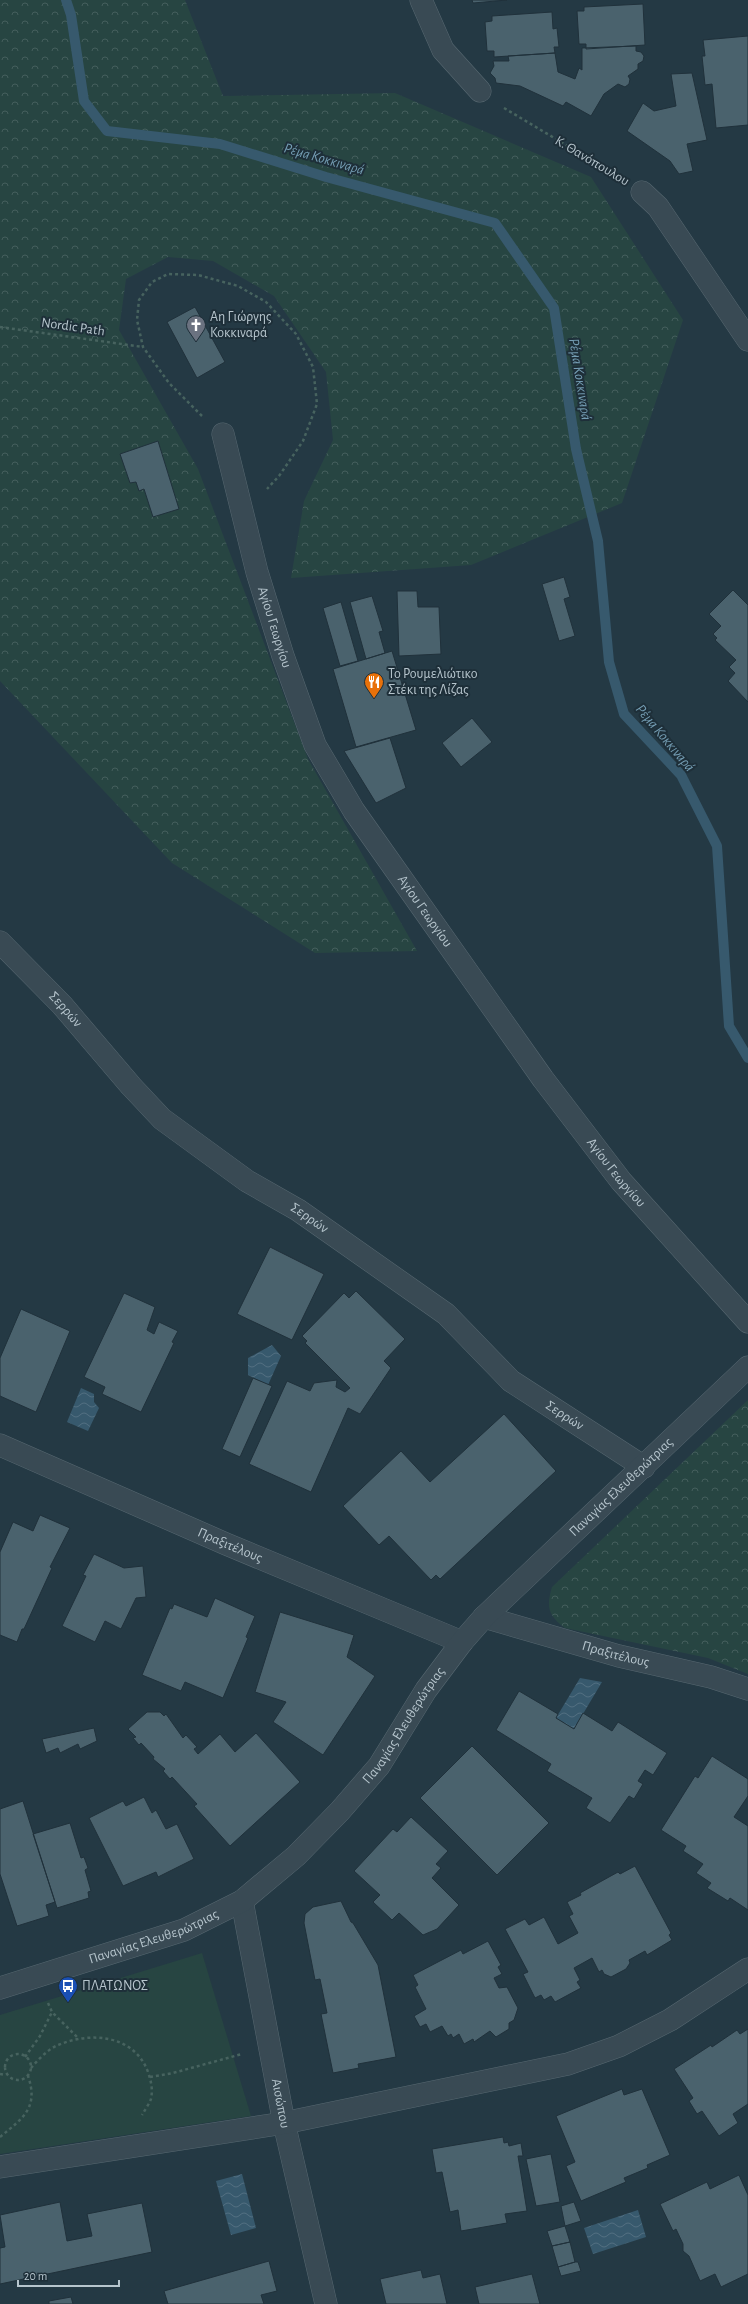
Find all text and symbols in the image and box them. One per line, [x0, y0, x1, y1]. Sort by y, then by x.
street label: Κ. Θανόπουλου [553, 133, 631, 189]
water label: Ρέμα Κοκκιναρά [282, 140, 366, 178]
place label: Αη Γιώργης Κοκκιναρά [210, 310, 272, 340]
church icon: Αη Γιώργης Κοκκιναρά [185, 314, 207, 342]
street label: Nordic Path [40, 316, 106, 338]
water label: Ρέμα Κοκκιναρά [566, 337, 594, 421]
street label: Αγίου Γεωργίου [255, 585, 294, 670]
place label: Το Ρουμελιώτικο Στέκι της Λίζας [388, 667, 478, 697]
restaurant icon: Το Ρουμελιώτικο Στέκι της Λίζας [363, 671, 385, 699]
water label: Ρέμα Κοκκιναρά [633, 702, 697, 774]
street label: Αγίου Γεωργίου [395, 873, 455, 950]
street label: Σερρών [46, 989, 85, 1030]
street label: Αγίου Γεωργίου [584, 1136, 648, 1210]
street label: Σερρών [288, 1200, 331, 1236]
street label: Σερρών [543, 1398, 586, 1433]
street label: Παναγίας Ελευθερώτριας [567, 1435, 676, 1539]
street label: Πραξιτέλους [195, 1525, 265, 1566]
street label: Πραξιτέλους [580, 1639, 651, 1670]
street label: Παναγίας Ελευθερώτριας [360, 1664, 448, 1786]
street label: Παναγίας Ελευθερώτριας [87, 1907, 221, 1967]
bus stop icon: ΠΛΑΤΩΝΟΣ [57, 1975, 79, 2003]
place label: ΠΛΑΤΩΝΟΣ [82, 1979, 148, 1993]
street label: Αισώπου [269, 2078, 292, 2130]
scale bar [18, 2262, 119, 2288]
text: 20 m [24, 2270, 47, 2282]

